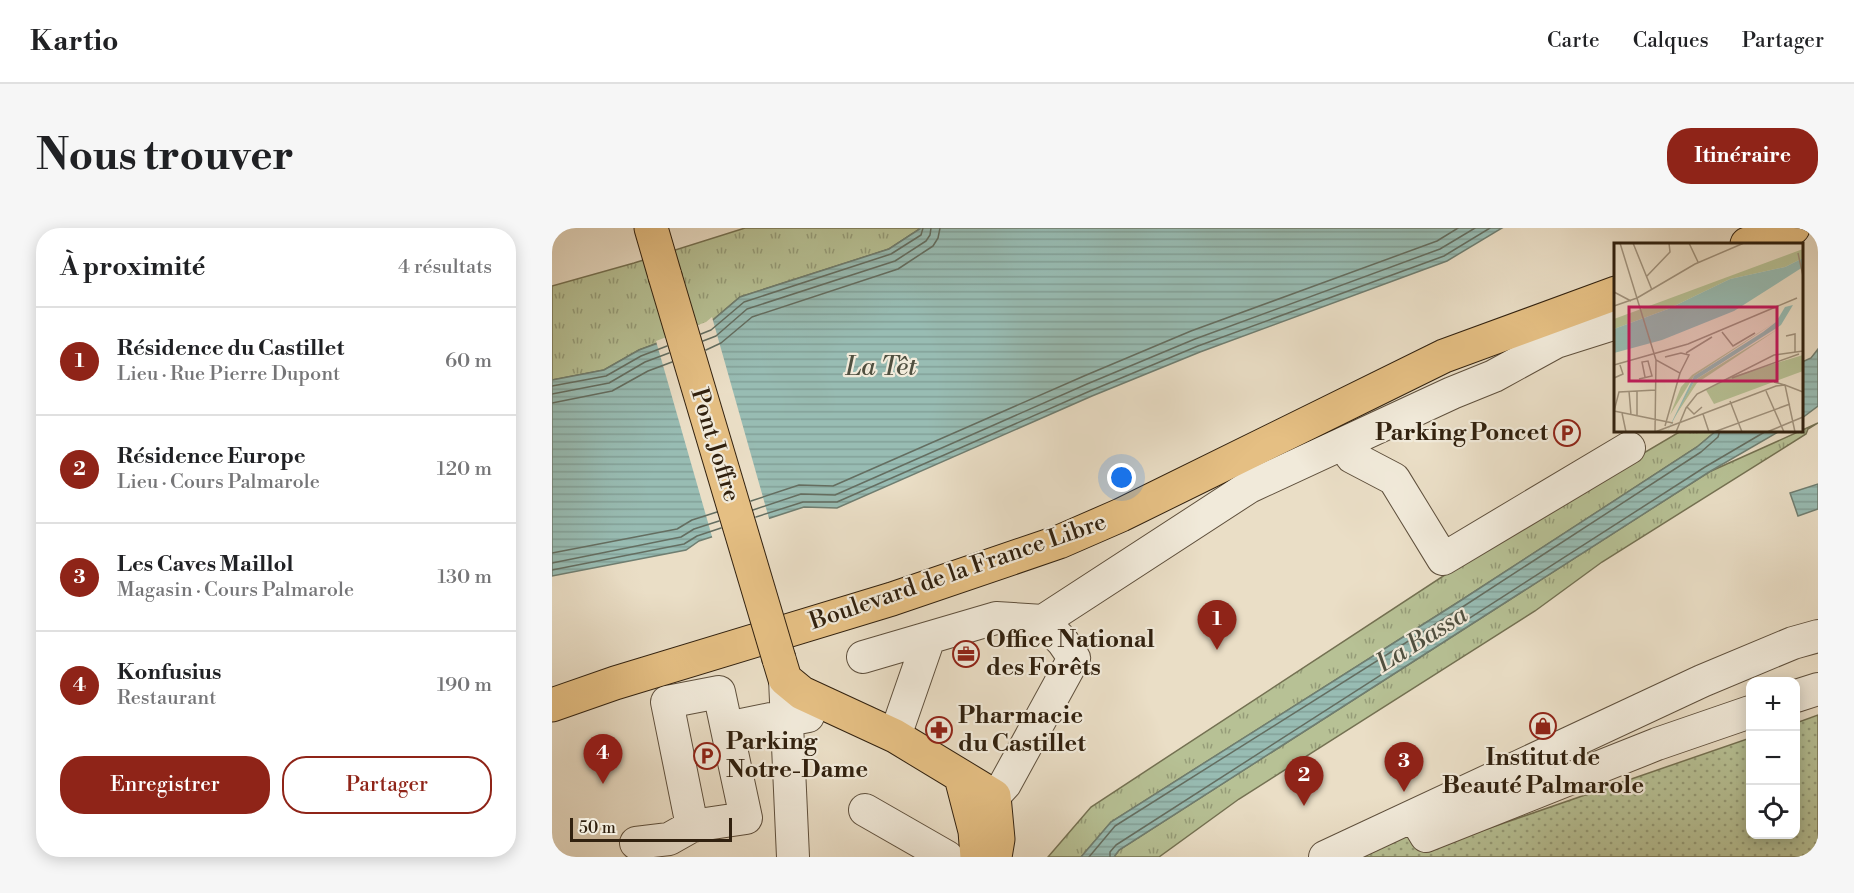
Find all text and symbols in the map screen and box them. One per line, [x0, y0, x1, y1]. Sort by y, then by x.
text: Kartio [30, 24, 119, 59]
text: Carte [1547, 28, 1600, 54]
text: Calques [1633, 28, 1709, 54]
text: Partager [1742, 28, 1824, 54]
button: Itinéraire [1667, 128, 1818, 184]
text: Nous trouver [36, 130, 294, 183]
inset map [1614, 243, 1803, 432]
text: À proximité [60, 251, 205, 283]
text: 4 résultats [398, 255, 492, 280]
text: Résidence du Castillet [117, 335, 344, 362]
text: 1 [75, 349, 84, 374]
text: 60 m [445, 349, 492, 374]
water label: La Têt [844, 351, 917, 383]
text: Lieu · Rue Pierre Dupont [117, 362, 340, 387]
street label: Pont Joffre [684, 385, 746, 505]
place label: Parking Poncet [1375, 418, 1548, 448]
parking icon: Parking Poncet [1552, 418, 1582, 448]
text: Résidence Europe [117, 443, 306, 470]
text: 2 [73, 457, 86, 482]
text: 120 m [437, 457, 492, 482]
your location [1107, 463, 1136, 492]
text: Lieu · Cours Palmarole [117, 470, 320, 495]
street label: Boulevard de la France Libre [805, 507, 1110, 637]
text: Les Caves Maillol [117, 551, 294, 578]
text: 3 [73, 565, 86, 590]
text: 130 m [437, 565, 492, 590]
text: Magasin · Cours Palmarole [117, 578, 354, 603]
water label: La Bassa [1370, 598, 1474, 680]
pin: 1 [1198, 600, 1236, 650]
place label: Office National des Forêts [986, 625, 1155, 683]
office icon: Office National des Forêts [951, 639, 981, 669]
text: Konfusius [117, 659, 222, 686]
text: 4 [73, 673, 86, 698]
text: 190 m [437, 673, 492, 698]
map controls [1746, 677, 1800, 839]
button: + [1746, 677, 1800, 731]
text: Restaurant [117, 686, 216, 711]
place label: Pharmacie du Castillet [958, 701, 1086, 759]
shop icon: Institut de Beauté Palmarole [1528, 711, 1558, 741]
pharmacy icon: Pharmacie du Castillet [924, 715, 954, 745]
place label: Parking Notre-Dame [726, 727, 868, 785]
button: − [1746, 731, 1800, 785]
pin: 4 [584, 734, 622, 784]
parking icon: Parking Notre-Dame [692, 741, 722, 771]
pin: 3 [1384, 742, 1424, 792]
place label: Institut de Beauté Palmarole [1442, 743, 1644, 801]
button: Enregistrer [60, 756, 270, 814]
button: Partager [282, 756, 492, 814]
pin: 2 [1284, 756, 1323, 806]
button: locate [1746, 785, 1800, 839]
scale bar [570, 815, 732, 842]
text: 50 m [579, 818, 616, 838]

